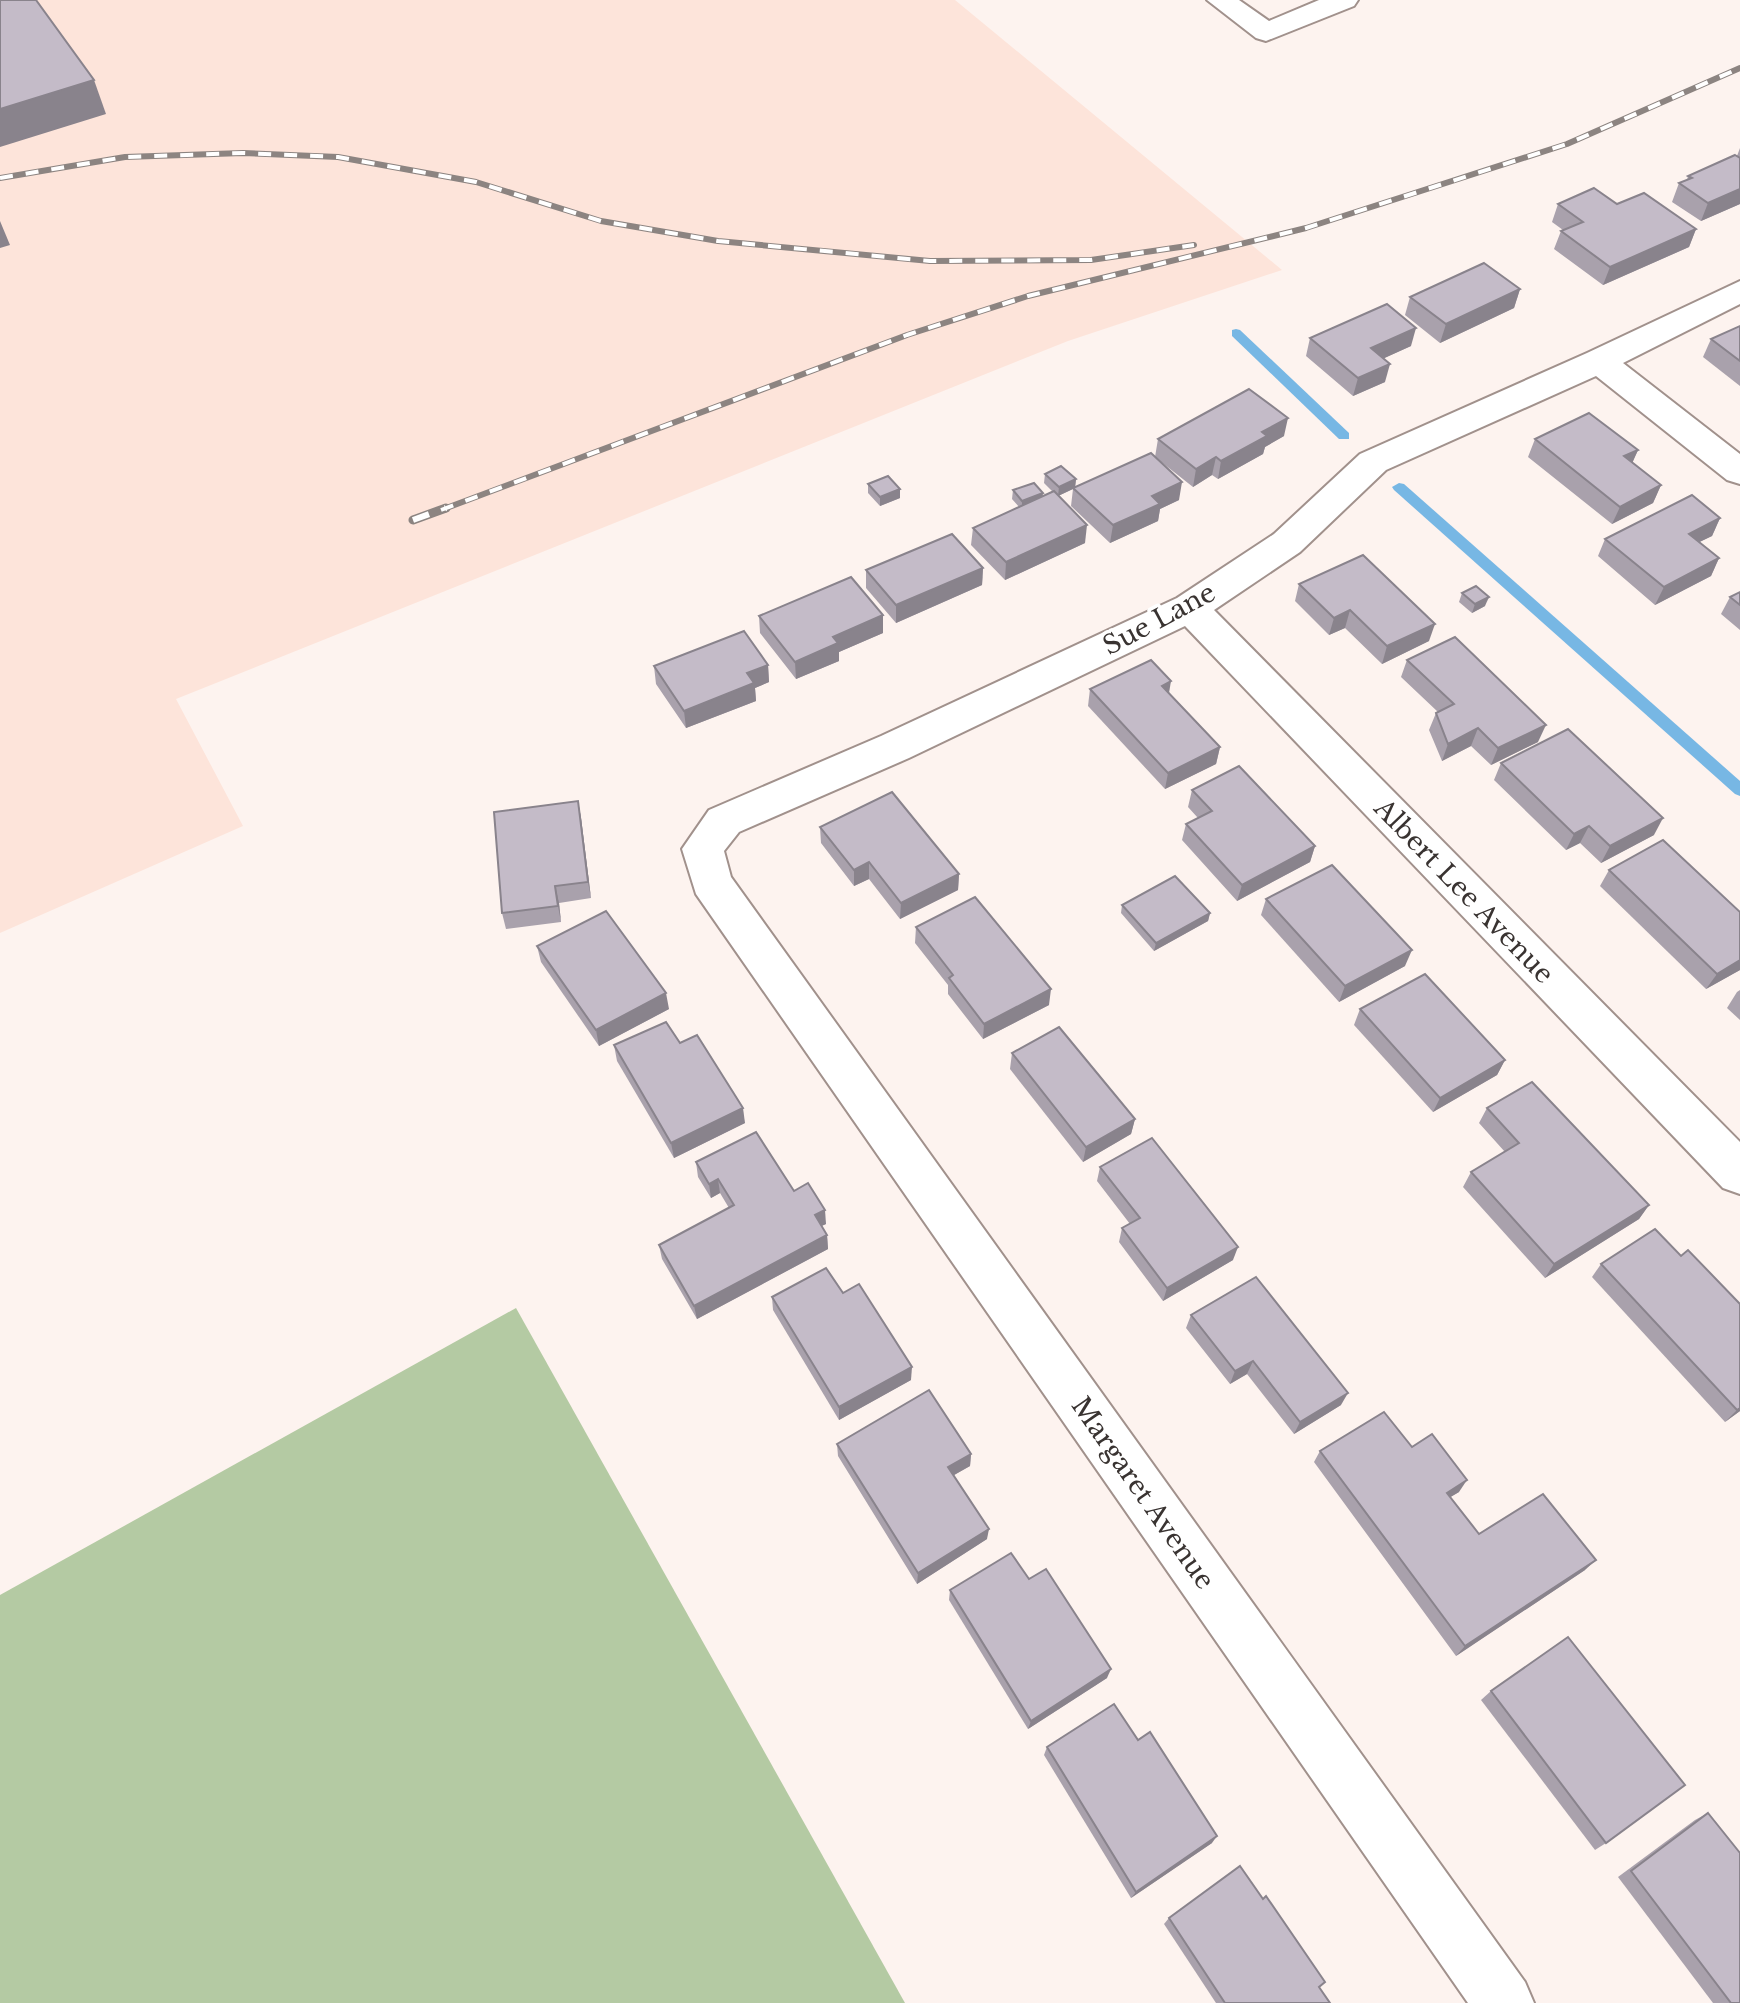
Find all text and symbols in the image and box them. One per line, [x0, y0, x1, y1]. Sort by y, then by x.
street label: Sue Lane [1097, 576, 1221, 662]
street label: Albert Lee Avenue [1367, 791, 1560, 990]
street label: Margaret Avenue [1065, 1391, 1221, 1595]

